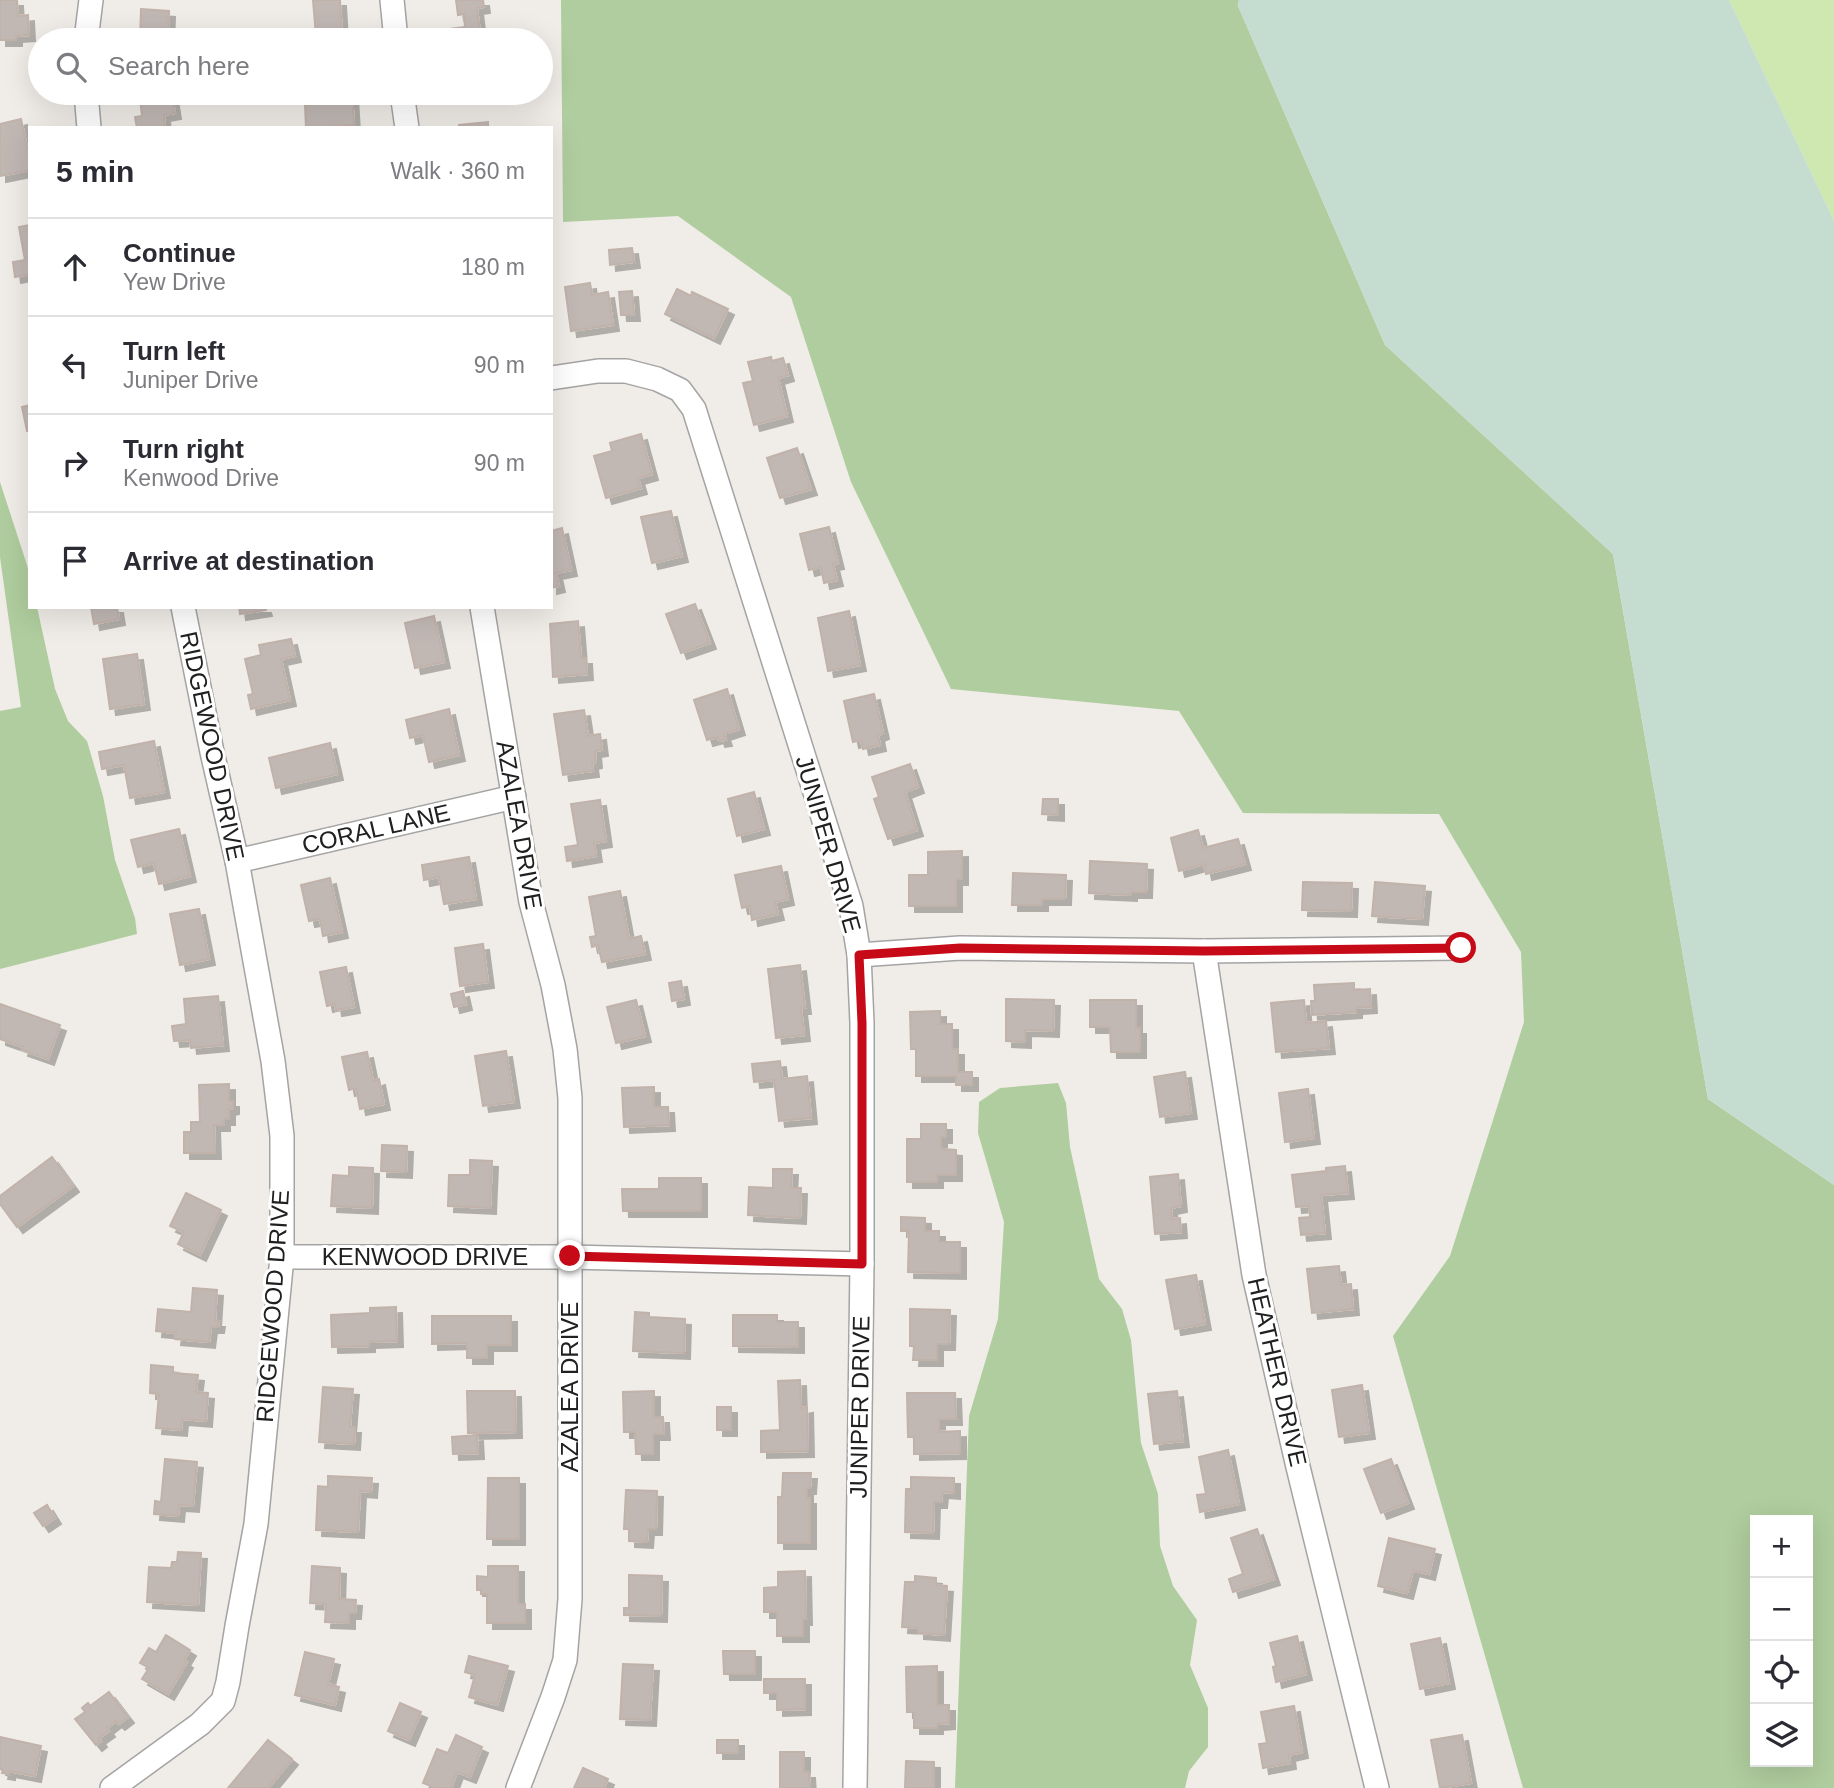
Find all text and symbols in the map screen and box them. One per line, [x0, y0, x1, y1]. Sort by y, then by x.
search box [28, 28, 553, 105]
icon: search [52, 48, 90, 86]
text: Search here [108, 51, 250, 81]
text: 5 min [56, 155, 134, 188]
text: Walk · 360 m [390, 158, 525, 184]
text: Continue [123, 238, 236, 268]
icon: ahead [56, 248, 94, 286]
text: 180 m [461, 254, 525, 280]
text: Yew Drive [123, 269, 226, 295]
text: Turn left [123, 336, 225, 366]
icon: left [56, 346, 94, 384]
text: 90 m [474, 352, 525, 378]
text: Juniper Drive [123, 367, 259, 393]
text: Turn right [123, 434, 244, 464]
icon: right [56, 444, 94, 482]
text: 90 m [474, 450, 525, 476]
text: Kenwood Drive [123, 465, 279, 491]
icon: arrive [56, 542, 94, 580]
text: Arrive at destination [123, 546, 374, 576]
street label: RIDGEWOOD DRIVE [175, 629, 250, 863]
street label: AZALEA DRIVE [491, 738, 548, 911]
street label: JUNIPER DRIVE [790, 752, 867, 935]
street label: CORAL LANE [299, 798, 453, 859]
route start [1445, 932, 1476, 963]
street label: RIDGEWOOD DRIVE [251, 1189, 294, 1423]
route end [554, 1240, 585, 1271]
street label: KENWOOD DRIVE [322, 1243, 528, 1270]
street label: HEATHER DRIVE [1243, 1275, 1312, 1469]
street label: AZALEA DRIVE [556, 1302, 583, 1472]
street label: JUNIPER DRIVE [844, 1315, 875, 1499]
map controls [1750, 1515, 1813, 1767]
button: + [1750, 1515, 1813, 1578]
button: − [1750, 1578, 1813, 1641]
button: locate [1750, 1641, 1813, 1704]
button: layers [1750, 1704, 1813, 1767]

